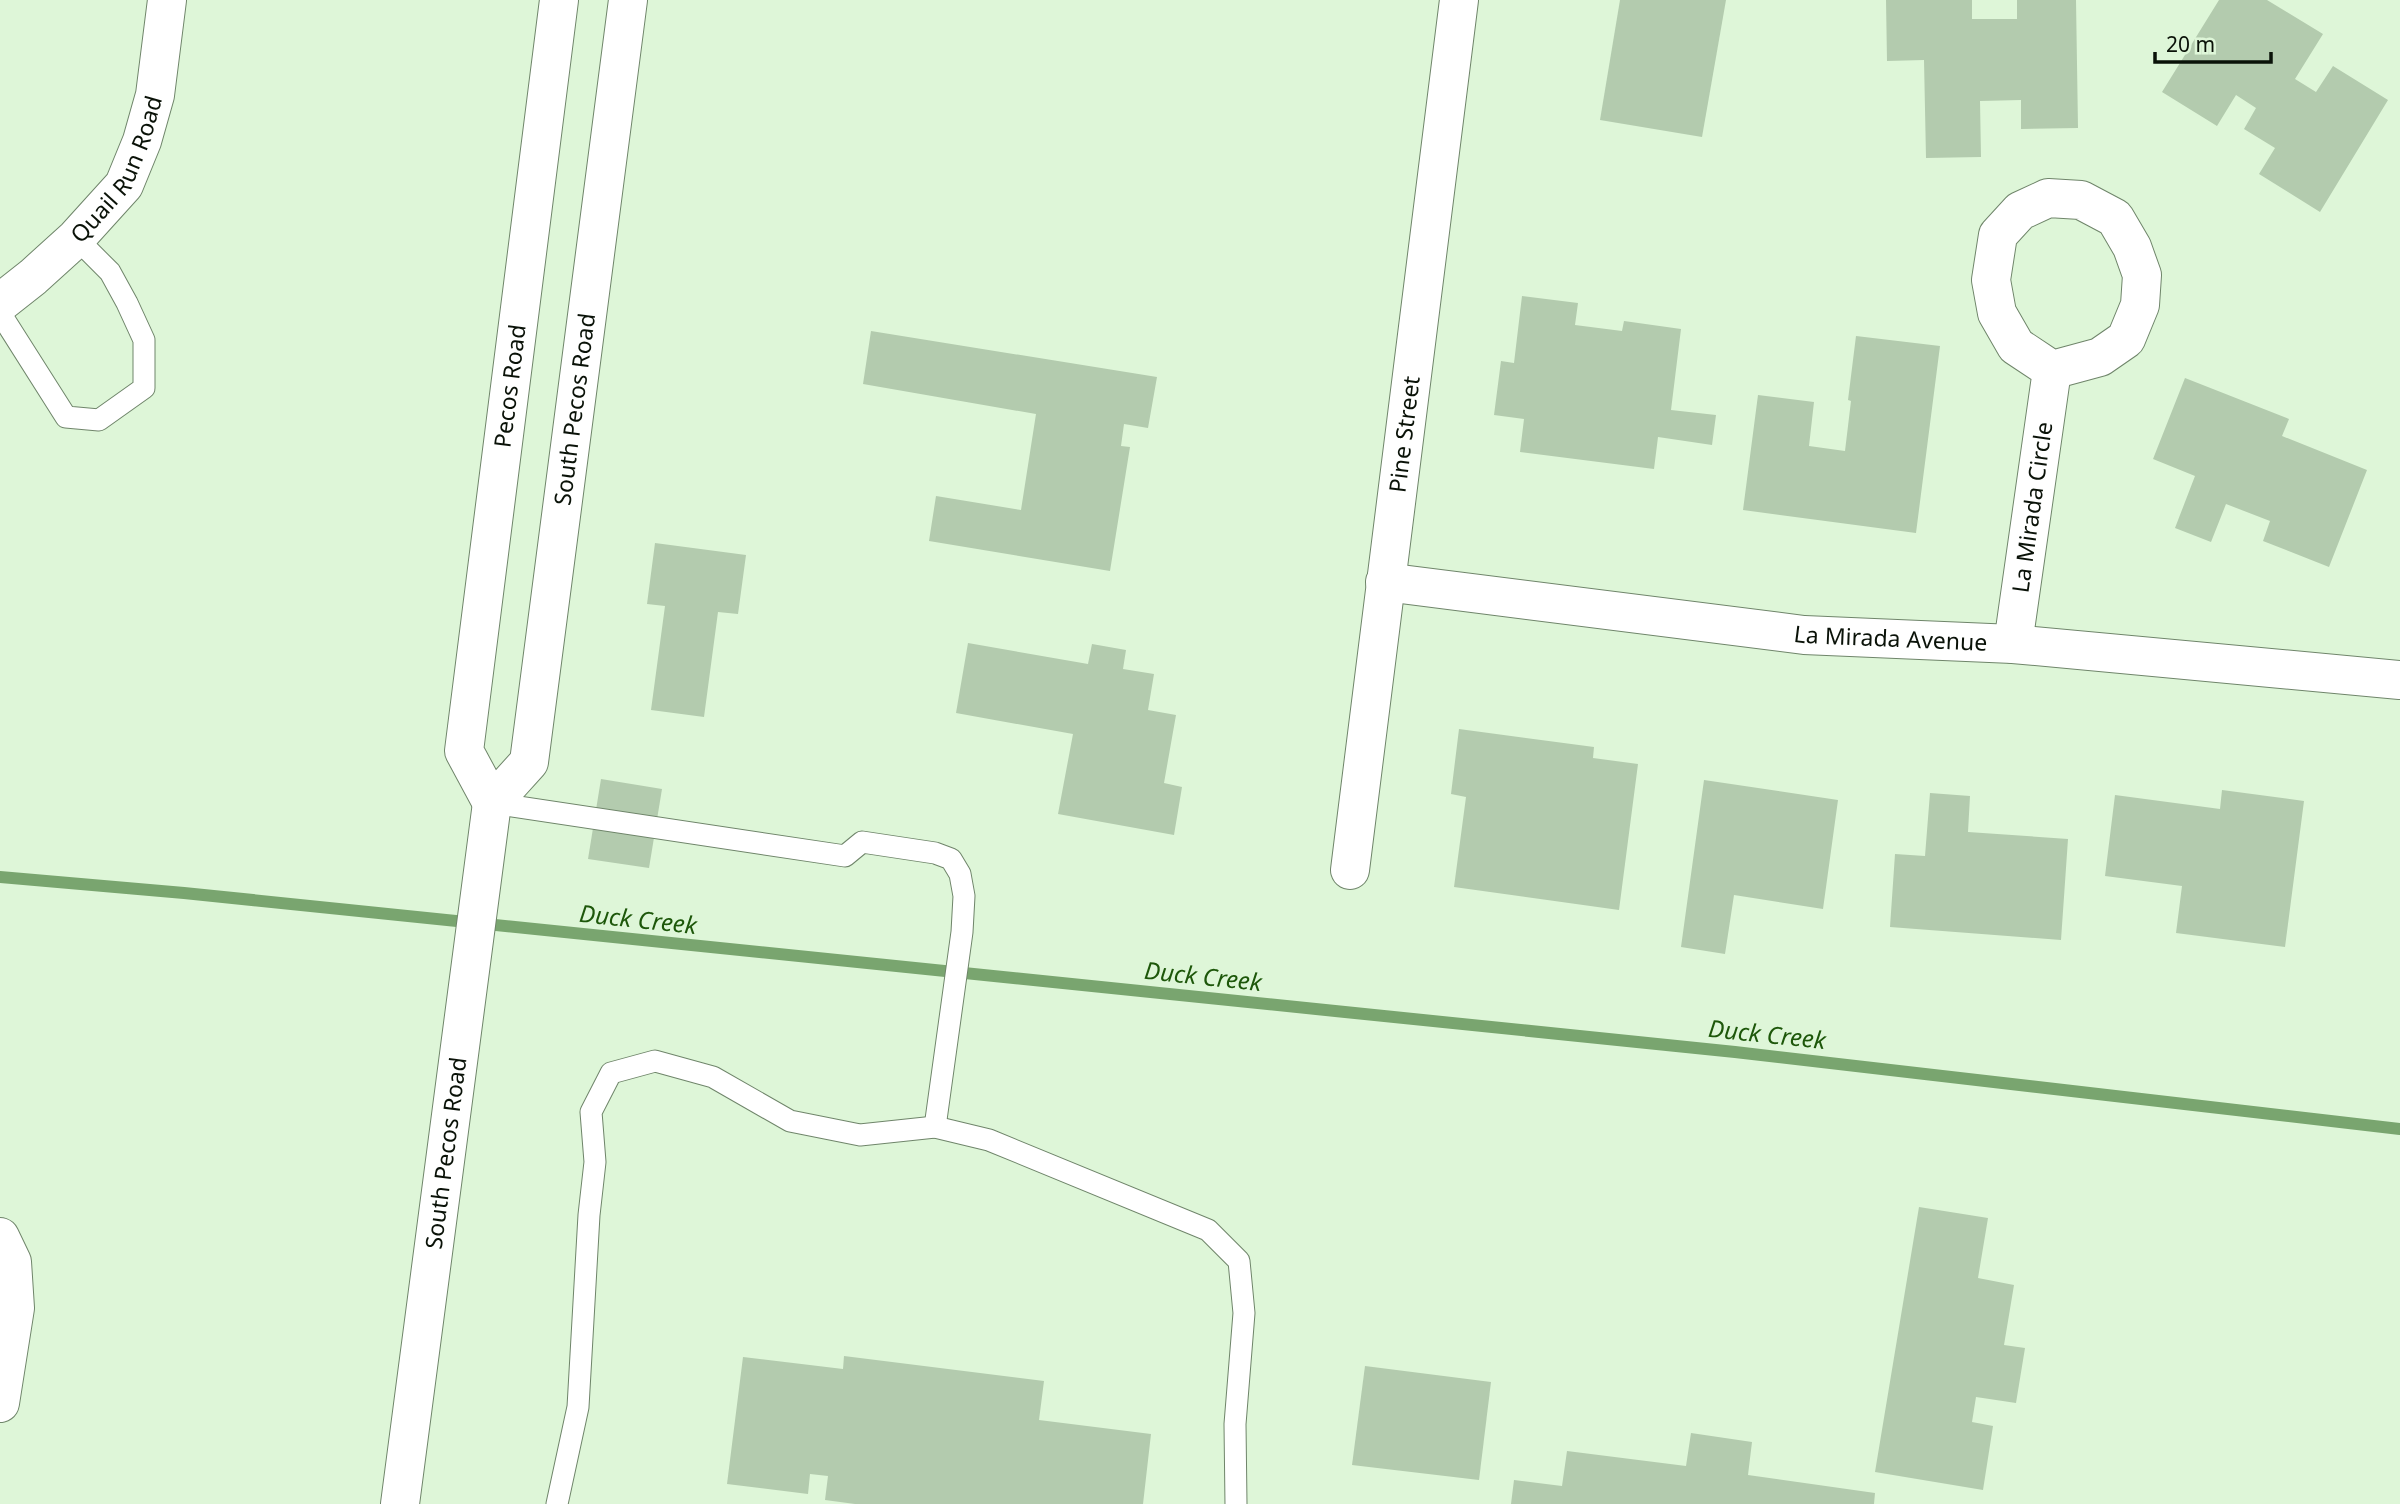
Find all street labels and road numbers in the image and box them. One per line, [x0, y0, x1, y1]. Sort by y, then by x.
street label: Quail Run Road [62, 92, 169, 249]
street label: South Pecos Road [546, 311, 602, 507]
street label: Pecos Road [486, 322, 533, 449]
street label: Pine Street [1380, 374, 1427, 494]
street label: La Mirada Circle [2003, 420, 2059, 595]
street label: La Mirada Avenue [1792, 617, 1988, 658]
street label: South Pecos Road [417, 1055, 474, 1251]

